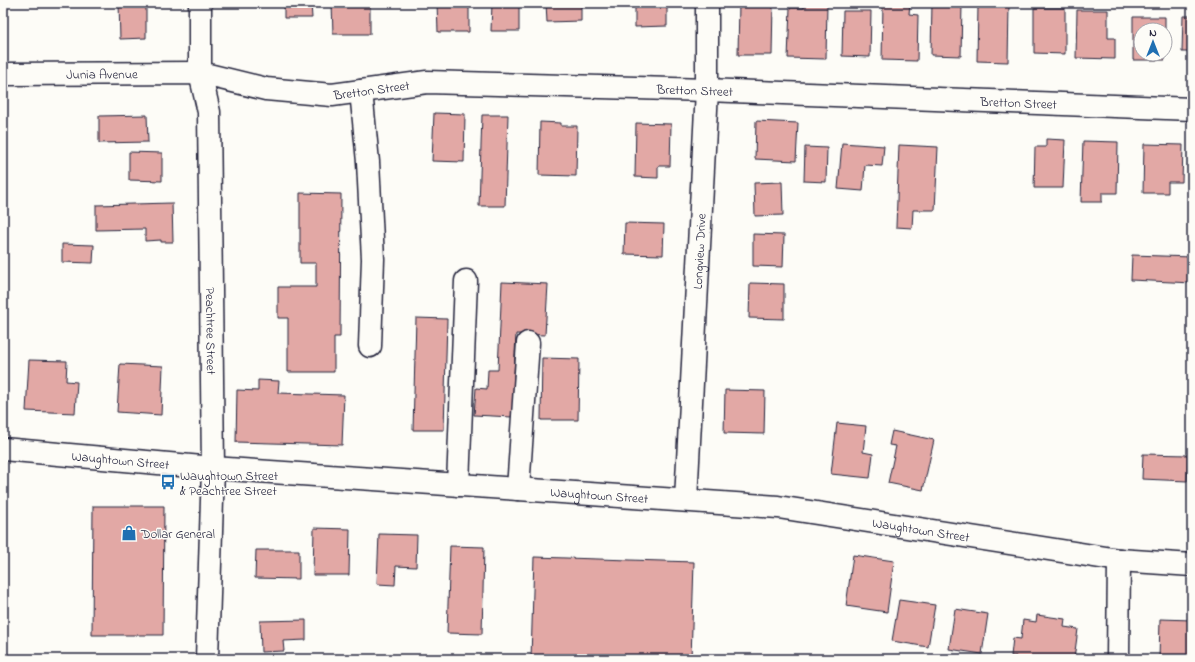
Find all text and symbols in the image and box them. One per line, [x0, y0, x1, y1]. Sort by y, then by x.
north arrow [1133, 22, 1173, 62]
text: N [1149, 25, 1157, 41]
street label: Junia Avenue [66, 65, 138, 85]
street label: Bretton Street [331, 76, 411, 106]
street label: Bretton Street [655, 81, 734, 102]
street label: Bretton Street [979, 93, 1058, 115]
street label: Longview Drive [689, 213, 712, 290]
street label: Peachtree Street [200, 287, 220, 376]
street label: Waughtown Street [71, 447, 171, 475]
place label: Waughtown Street & Peachtree Street [180, 467, 279, 501]
bus stop icon: Waughtown Street & Peachtree Street [159, 473, 177, 491]
street label: Waughtown Street [549, 483, 649, 509]
street label: Waughtown Street [871, 514, 971, 548]
shop icon: Dollar General [120, 524, 138, 542]
place label: Dollar General [140, 525, 215, 544]

